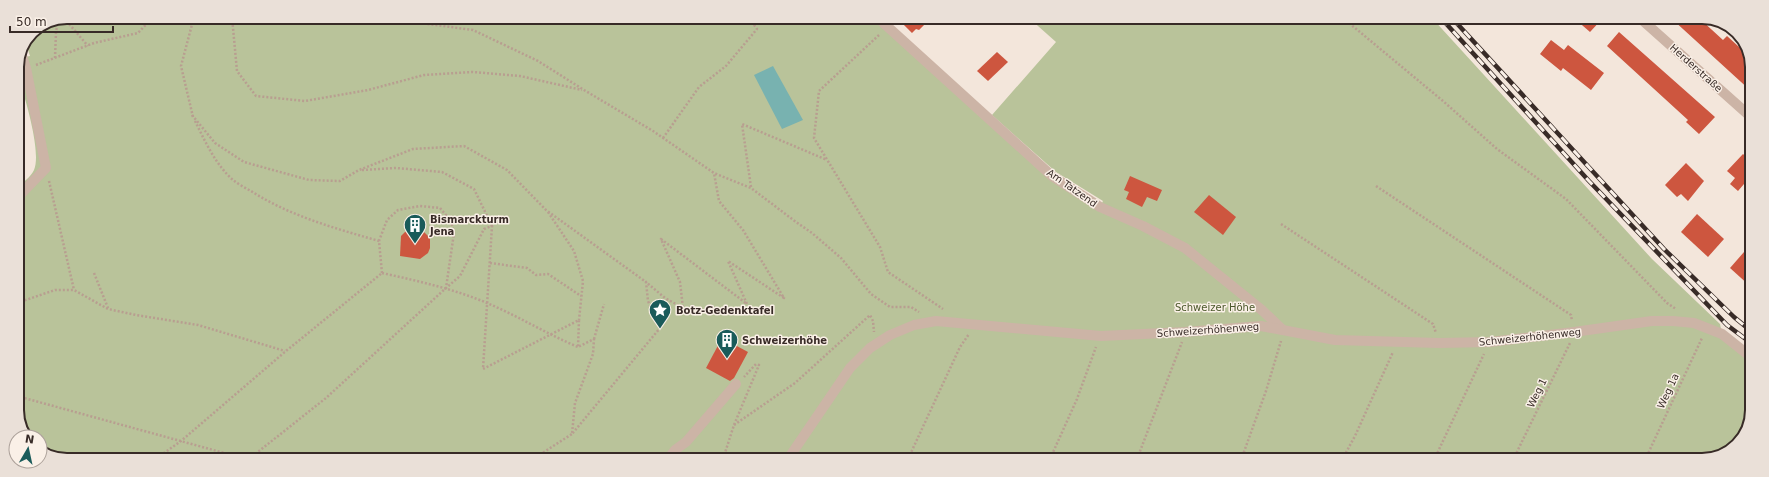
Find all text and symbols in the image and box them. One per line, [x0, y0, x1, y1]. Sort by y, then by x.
scale bar [10, 8, 113, 34]
text: 50 m [16, 15, 47, 29]
street label: Herderstraße [1668, 42, 1724, 94]
street label: Am Tatzend [1045, 167, 1099, 209]
building icon: Bismarckturm Jena [402, 212, 428, 245]
place label: Bismarckturm Jena [429, 214, 509, 237]
place icon: Botz-Gedenktafel [647, 297, 673, 330]
park label: Schweizer Höhe [1175, 302, 1255, 313]
place label: Botz-Gedenktafel [676, 305, 774, 316]
street label: Schweizerhöhenweg [1156, 321, 1260, 339]
street label: Schweizerhöhenweg [1478, 326, 1582, 348]
building icon: Schweizerhöhe [714, 327, 740, 360]
place label: Schweizerhöhe [742, 335, 827, 346]
street label: Weg 1a [1655, 372, 1681, 410]
street label: Weg 1 [1525, 377, 1549, 409]
north arrow [8, 429, 48, 469]
text: N [24, 432, 35, 447]

